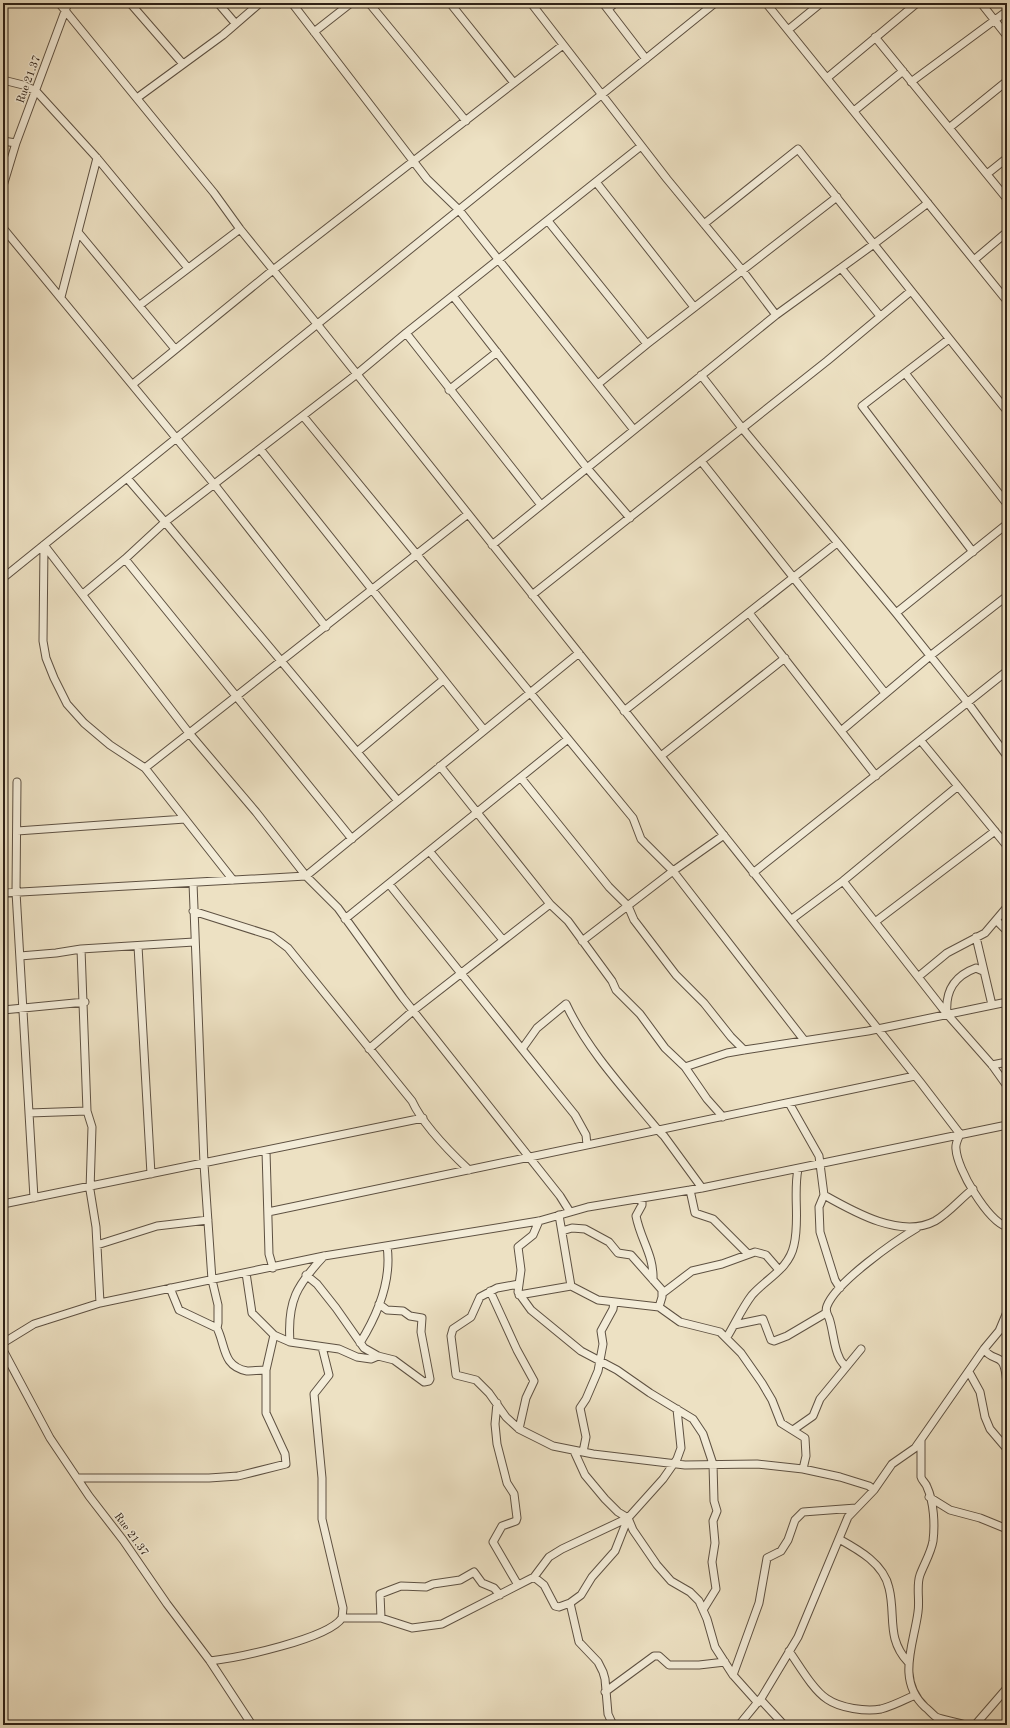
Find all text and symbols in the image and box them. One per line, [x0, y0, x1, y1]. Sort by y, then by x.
street label: Rue 21.37 [16, 54, 43, 105]
street label: Rue 21.37 [111, 1511, 150, 1559]

